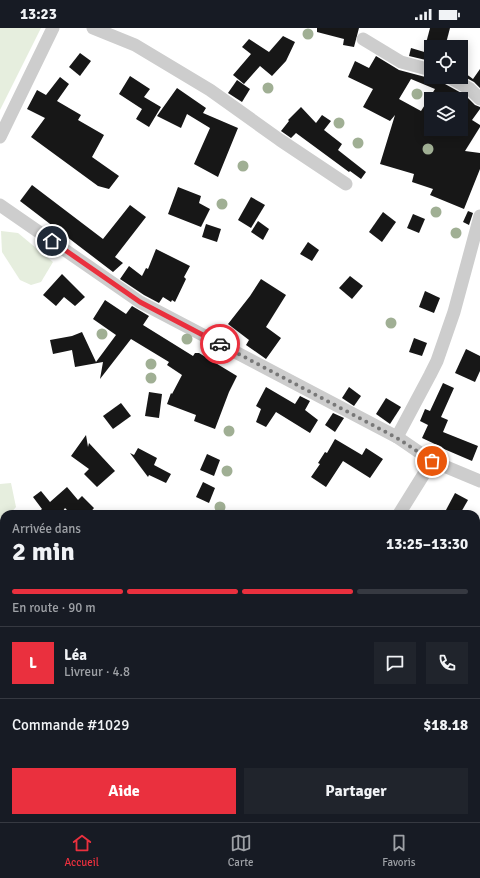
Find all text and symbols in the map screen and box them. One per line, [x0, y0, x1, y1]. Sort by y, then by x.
text: 13:23 [20, 5, 57, 23]
map controls [424, 40, 468, 136]
button: locate [424, 40, 468, 84]
button: layers [424, 92, 468, 136]
pin [35, 224, 69, 258]
icon: home [41, 230, 63, 252]
courier [200, 324, 240, 364]
icon: car [209, 333, 231, 355]
pin [415, 444, 449, 478]
icon: bag [421, 450, 443, 472]
text: Arrivée dans [12, 521, 81, 537]
text: 13:25–13:30 [386, 535, 468, 553]
text: 2 min [12, 536, 75, 568]
text: En route · 90 m [12, 600, 96, 616]
button: chat [374, 642, 416, 684]
button: phone [426, 642, 468, 684]
text: Léa [64, 646, 87, 664]
text: L [29, 654, 37, 672]
text: Livreur · 4.8 [64, 664, 130, 680]
text: Commande #1029 [12, 716, 129, 734]
text: $18.18 [423, 716, 468, 734]
button: Aide [12, 768, 236, 814]
button: Partager [244, 768, 468, 814]
tab: Accueil [64, 832, 99, 869]
tab: Carte [228, 832, 253, 869]
tab: Favoris [382, 832, 416, 869]

